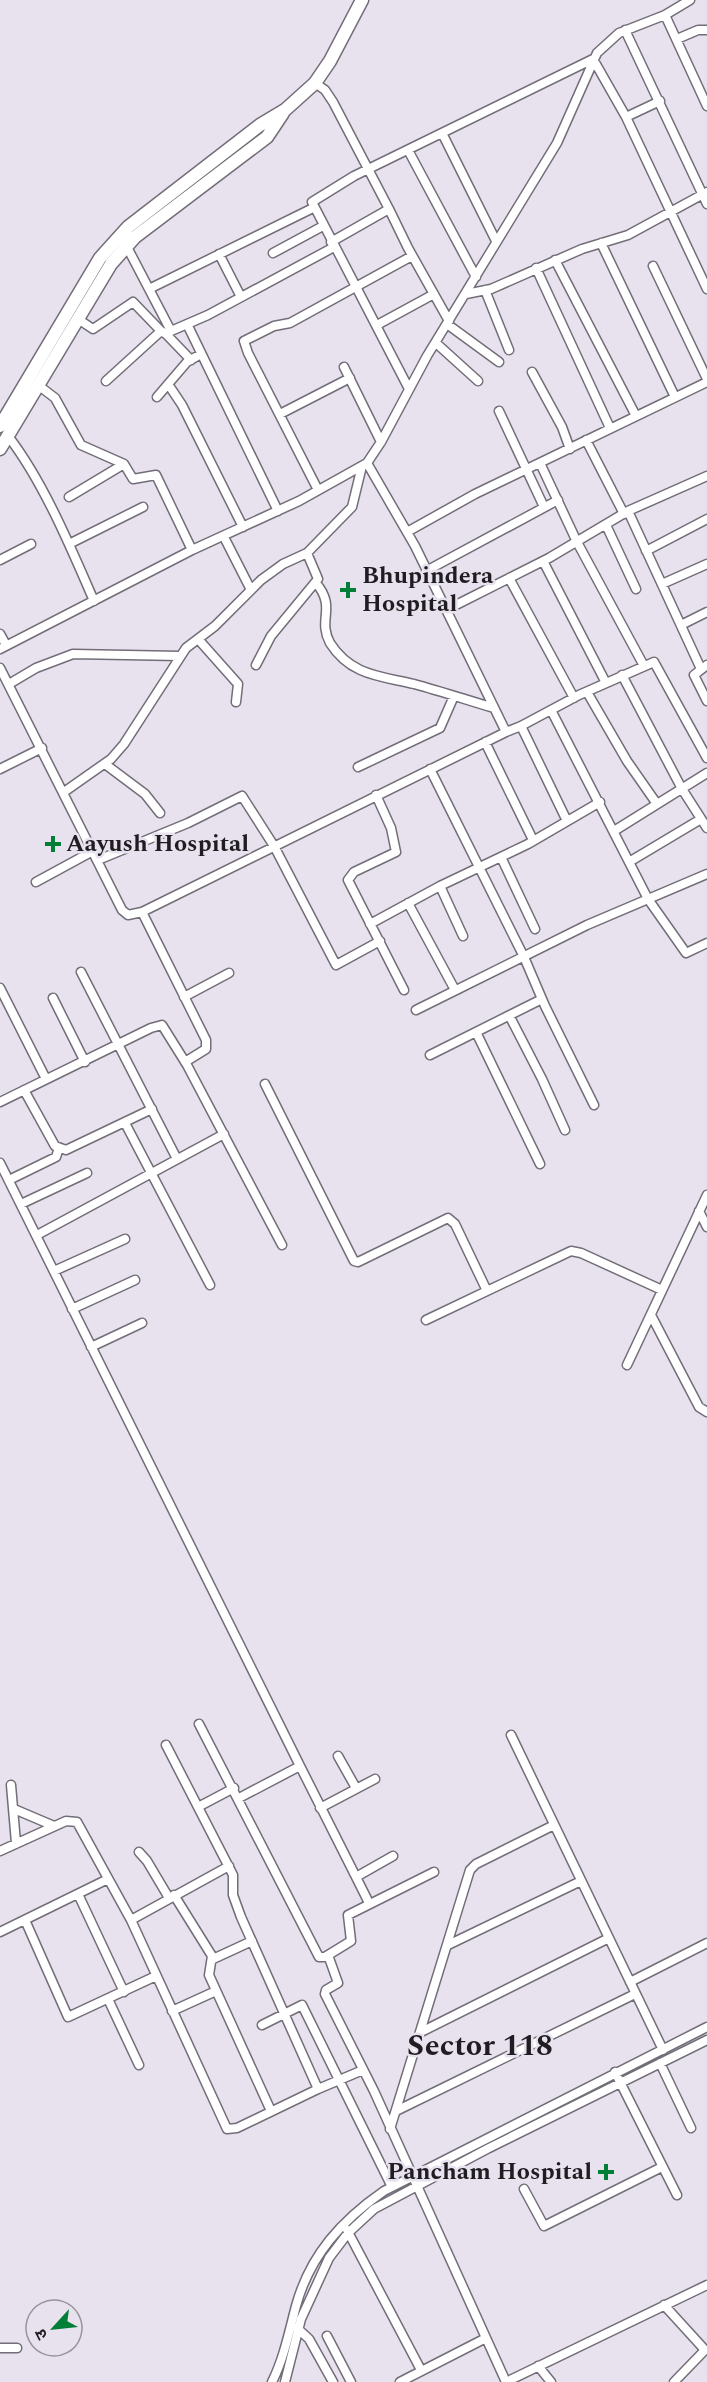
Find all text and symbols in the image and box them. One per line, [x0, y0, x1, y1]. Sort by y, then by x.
place label: Bhupindera Hospital [362, 558, 494, 622]
marker: Bhupindera Hospital [339, 581, 357, 599]
place label: Aayush Hospital [66, 826, 249, 862]
marker: Aayush Hospital [44, 835, 62, 853]
district label: Sector 118 [407, 2023, 553, 2069]
place label: Pancham Hospital [387, 2154, 592, 2190]
marker: Pancham Hospital [597, 2163, 615, 2181]
north arrow [24, 2298, 84, 2358]
text: उ [28, 2324, 54, 2344]

